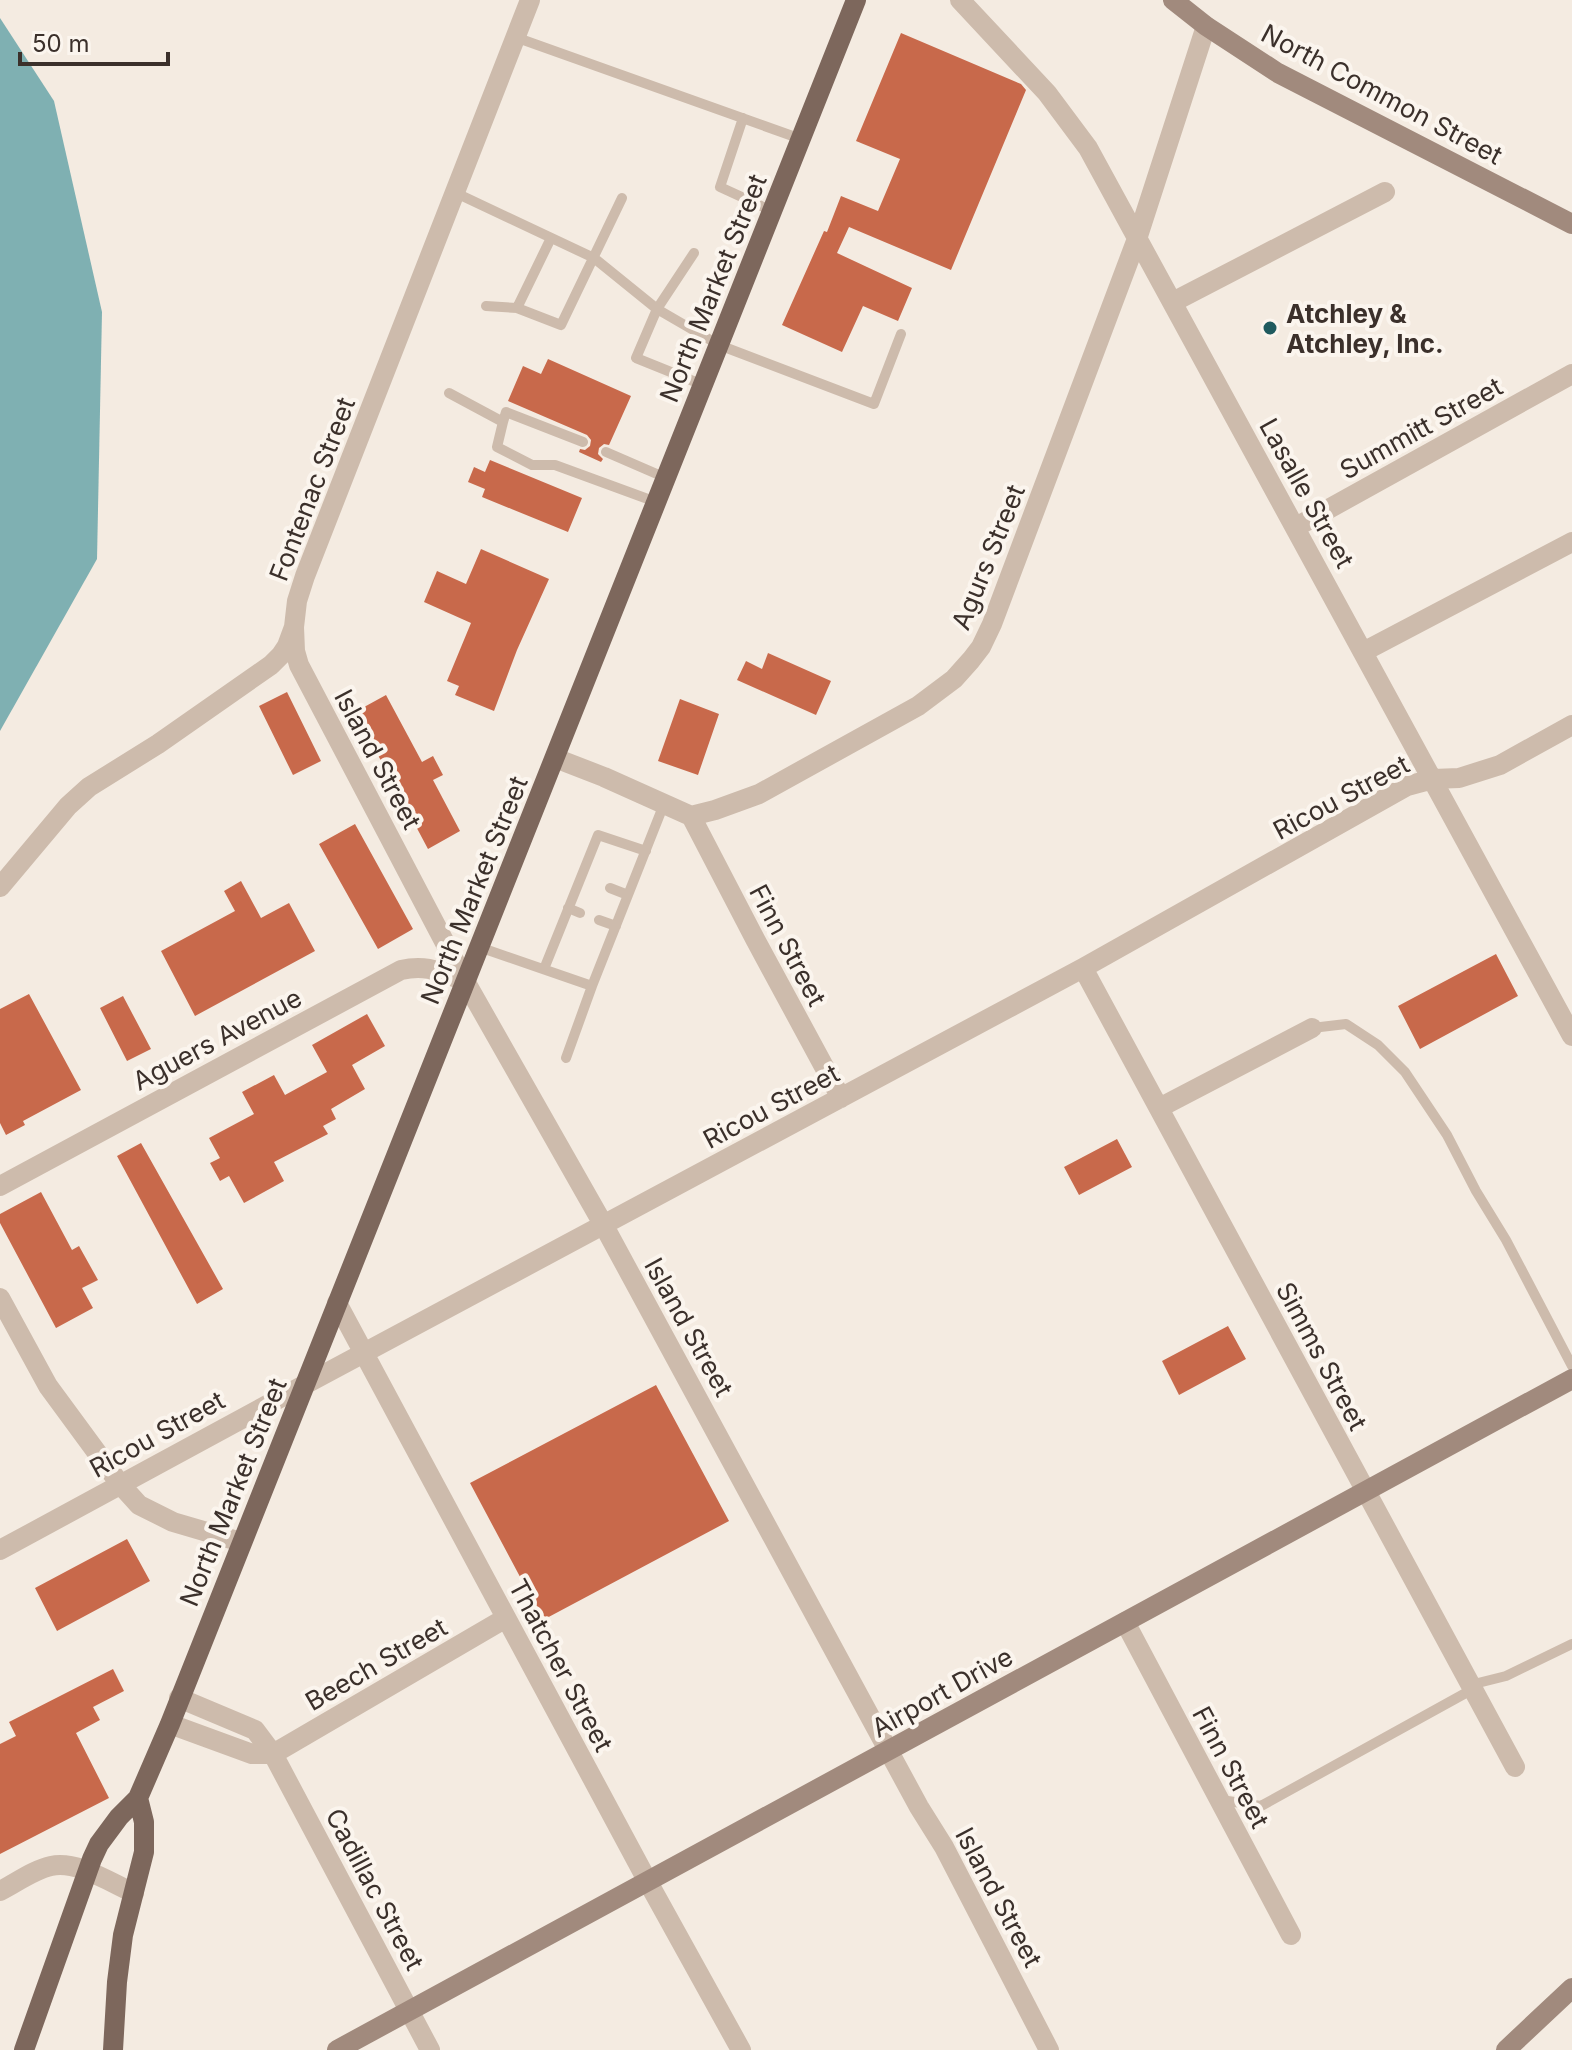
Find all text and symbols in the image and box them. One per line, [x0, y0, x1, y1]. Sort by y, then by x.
scale bar [20, 16, 168, 66]
street label: North Common Street [1256, 17, 1508, 171]
text: 50 m [32, 29, 90, 58]
street label: North Market Street [653, 170, 773, 406]
place label: Atchley & Atchley, Inc. [1286, 298, 1444, 359]
marker: Atchley & Atchley, Inc. [1261, 319, 1279, 337]
street label: Summitt Street [1334, 371, 1508, 485]
street label: Fontenac Street [263, 393, 361, 585]
street label: Lasalle Street [1253, 413, 1361, 573]
street label: Agurs Street [945, 480, 1031, 634]
street label: Island Street [328, 684, 428, 834]
street label: Ricou Street [1268, 748, 1414, 846]
street label: North Market Street [414, 772, 534, 1008]
street label: Finn Street [743, 879, 833, 1011]
street label: Aguers Avenue [127, 982, 307, 1096]
street label: Ricou Street [698, 1057, 844, 1155]
street label: Island Street [638, 1252, 740, 1402]
street label: Simms Street [1270, 1277, 1374, 1435]
street label: North Market Street [173, 1374, 293, 1610]
street label: Ricou Street [84, 1384, 230, 1484]
street label: Thatcher Street [503, 1573, 619, 1757]
street label: Beech Street [300, 1611, 452, 1717]
street label: Airport Drive [866, 1640, 1018, 1744]
street label: Finn Street [1186, 1701, 1276, 1833]
street label: Cadillac Street [319, 1803, 431, 1975]
street label: Island Street [949, 1822, 1049, 1972]

